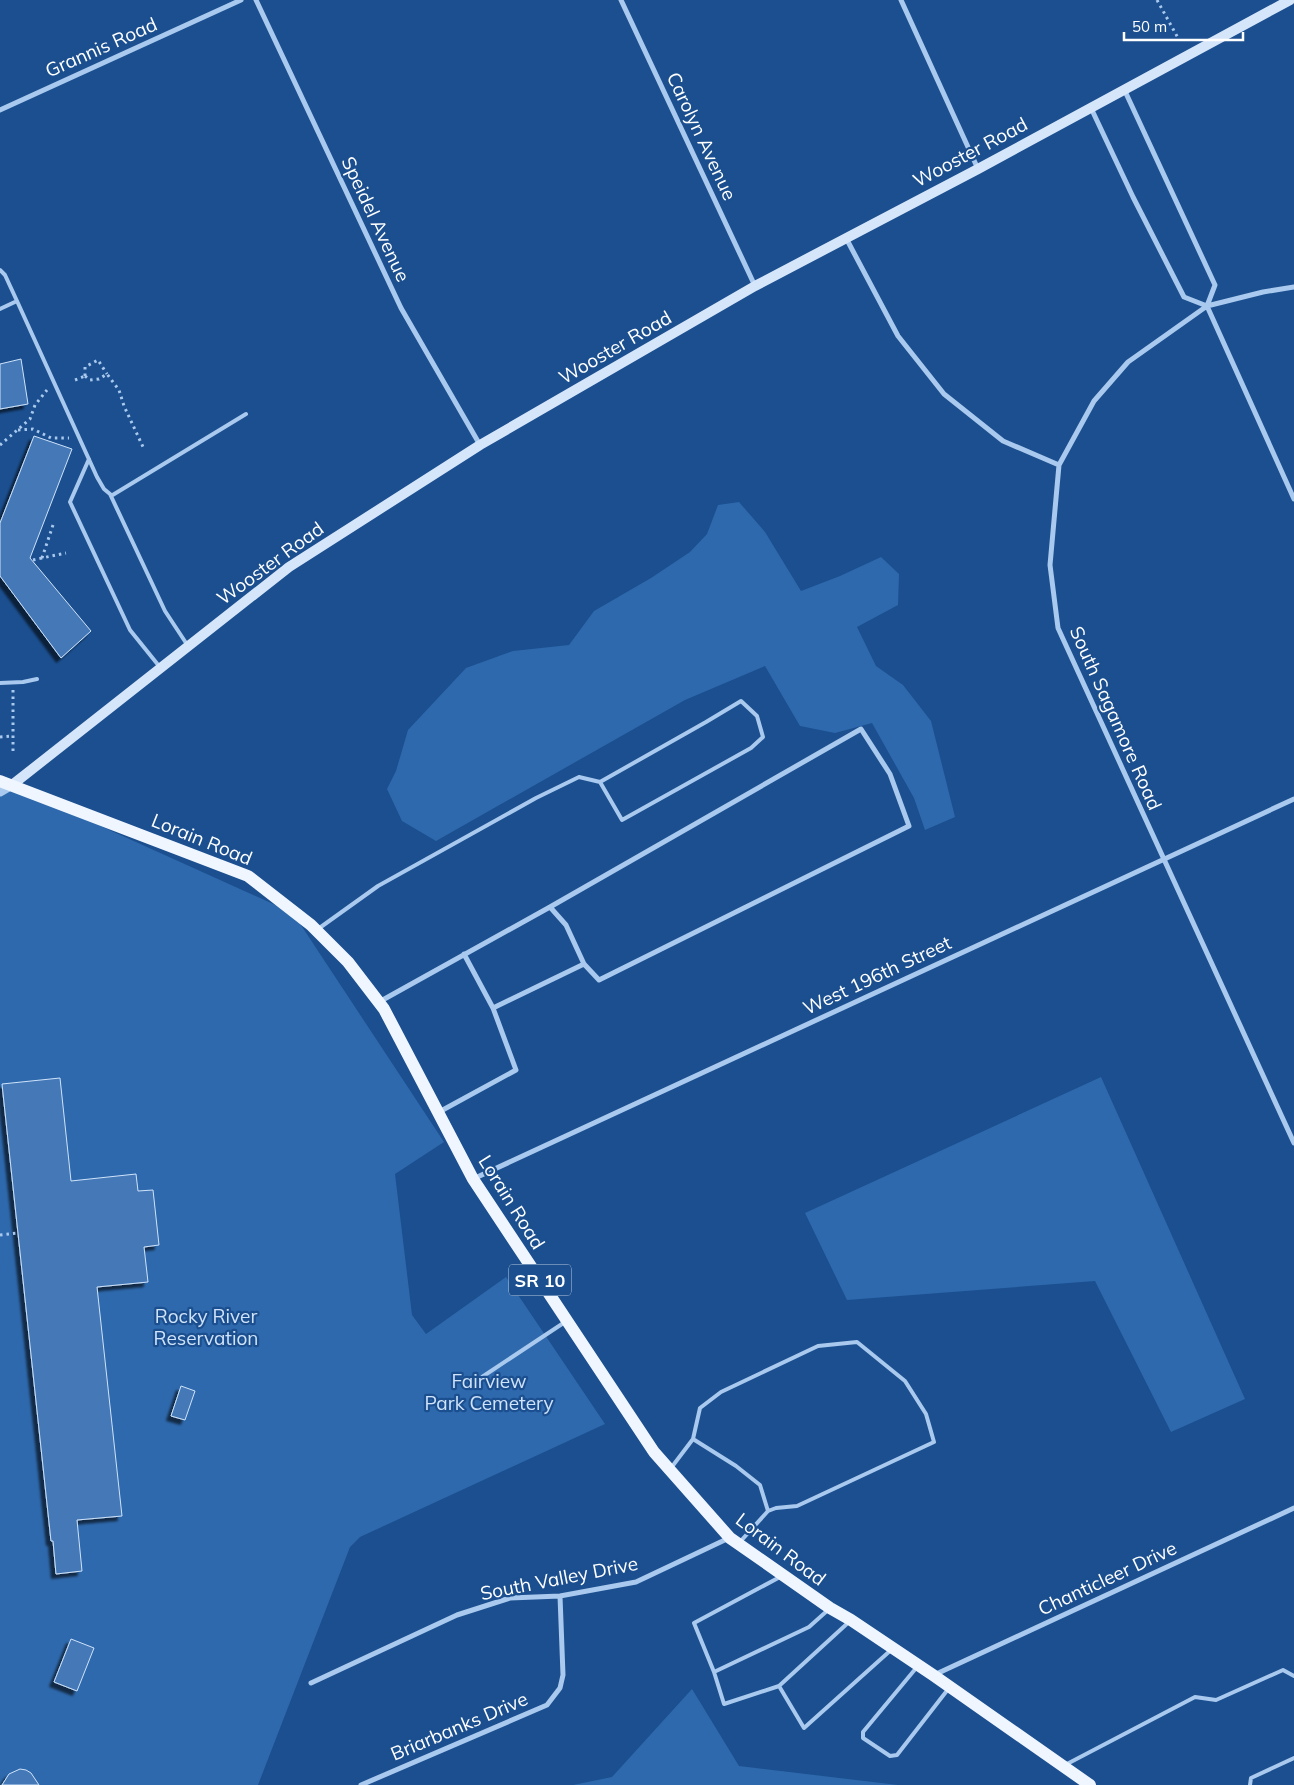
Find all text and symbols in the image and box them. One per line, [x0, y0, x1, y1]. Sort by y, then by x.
scale bar [1124, 10, 1243, 42]
street label: Grannis Road [41, 12, 161, 82]
text: 50 m [1132, 17, 1167, 36]
street label: Carolyn Avenue [662, 68, 742, 204]
street label: Wooster Road [909, 112, 1031, 192]
street label: Speidel Avenue [336, 153, 416, 285]
street label: Wooster Road [554, 305, 676, 389]
street label: Wooster Road [212, 516, 328, 610]
street label: South Sagamore Road [1065, 622, 1167, 814]
street label: Lorain Road [148, 808, 256, 870]
street label: West 196th Street [799, 930, 955, 1020]
street label: Lorain Road [474, 1150, 550, 1254]
road number: SR 10 [509, 1264, 571, 1296]
park label: Rocky River Reservation [154, 1304, 258, 1350]
park label: Fairview Park Cemetery [424, 1369, 554, 1415]
street label: Lorain Road [731, 1507, 831, 1591]
street label: Chanticleer Drive [1034, 1535, 1180, 1621]
street label: South Valley Drive [478, 1551, 640, 1605]
street label: Briarbanks Drive [387, 1686, 531, 1766]

